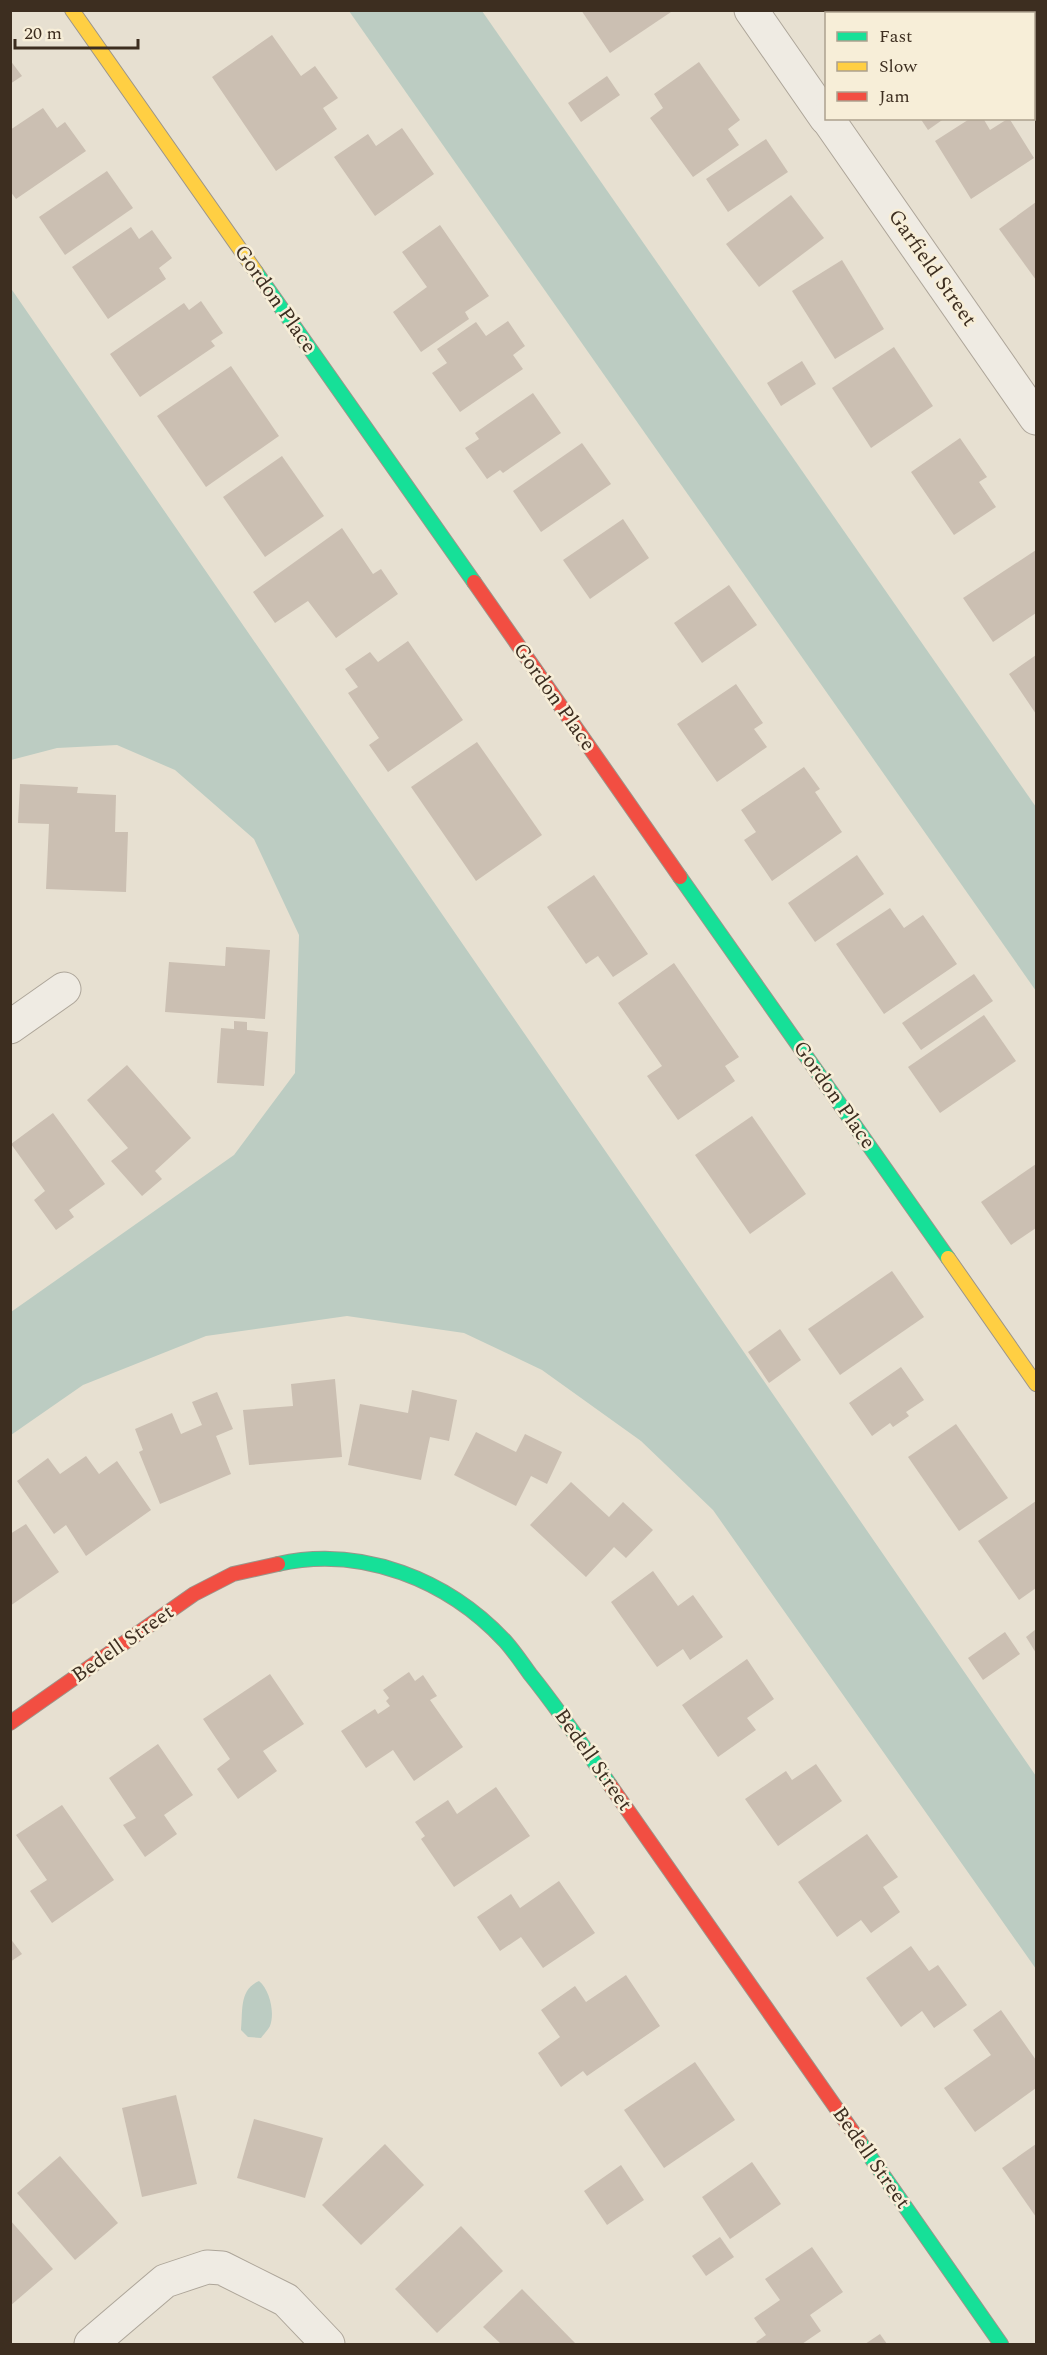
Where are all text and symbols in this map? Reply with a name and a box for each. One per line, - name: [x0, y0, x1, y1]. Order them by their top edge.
- scale bar: [15, 12, 138, 50]
- legend: [825, 12, 1035, 120]
- text: 20 m: [24, 20, 62, 47]
- text: Fast: [879, 23, 912, 50]
- text: Slow: [879, 53, 918, 80]
- text: Jam: [879, 83, 910, 110]
- street label: Garfield Street: [880, 203, 984, 333]
- street label: Gordon Place: [226, 238, 324, 360]
- street label: Gordon Place: [505, 636, 603, 758]
- street label: Gordon Place: [785, 1034, 883, 1156]
- street label: Bedell Street: [65, 1597, 181, 1691]
- street label: Bedell Street: [546, 1702, 640, 1818]
- street label: Bedell Street: [824, 2100, 918, 2216]

